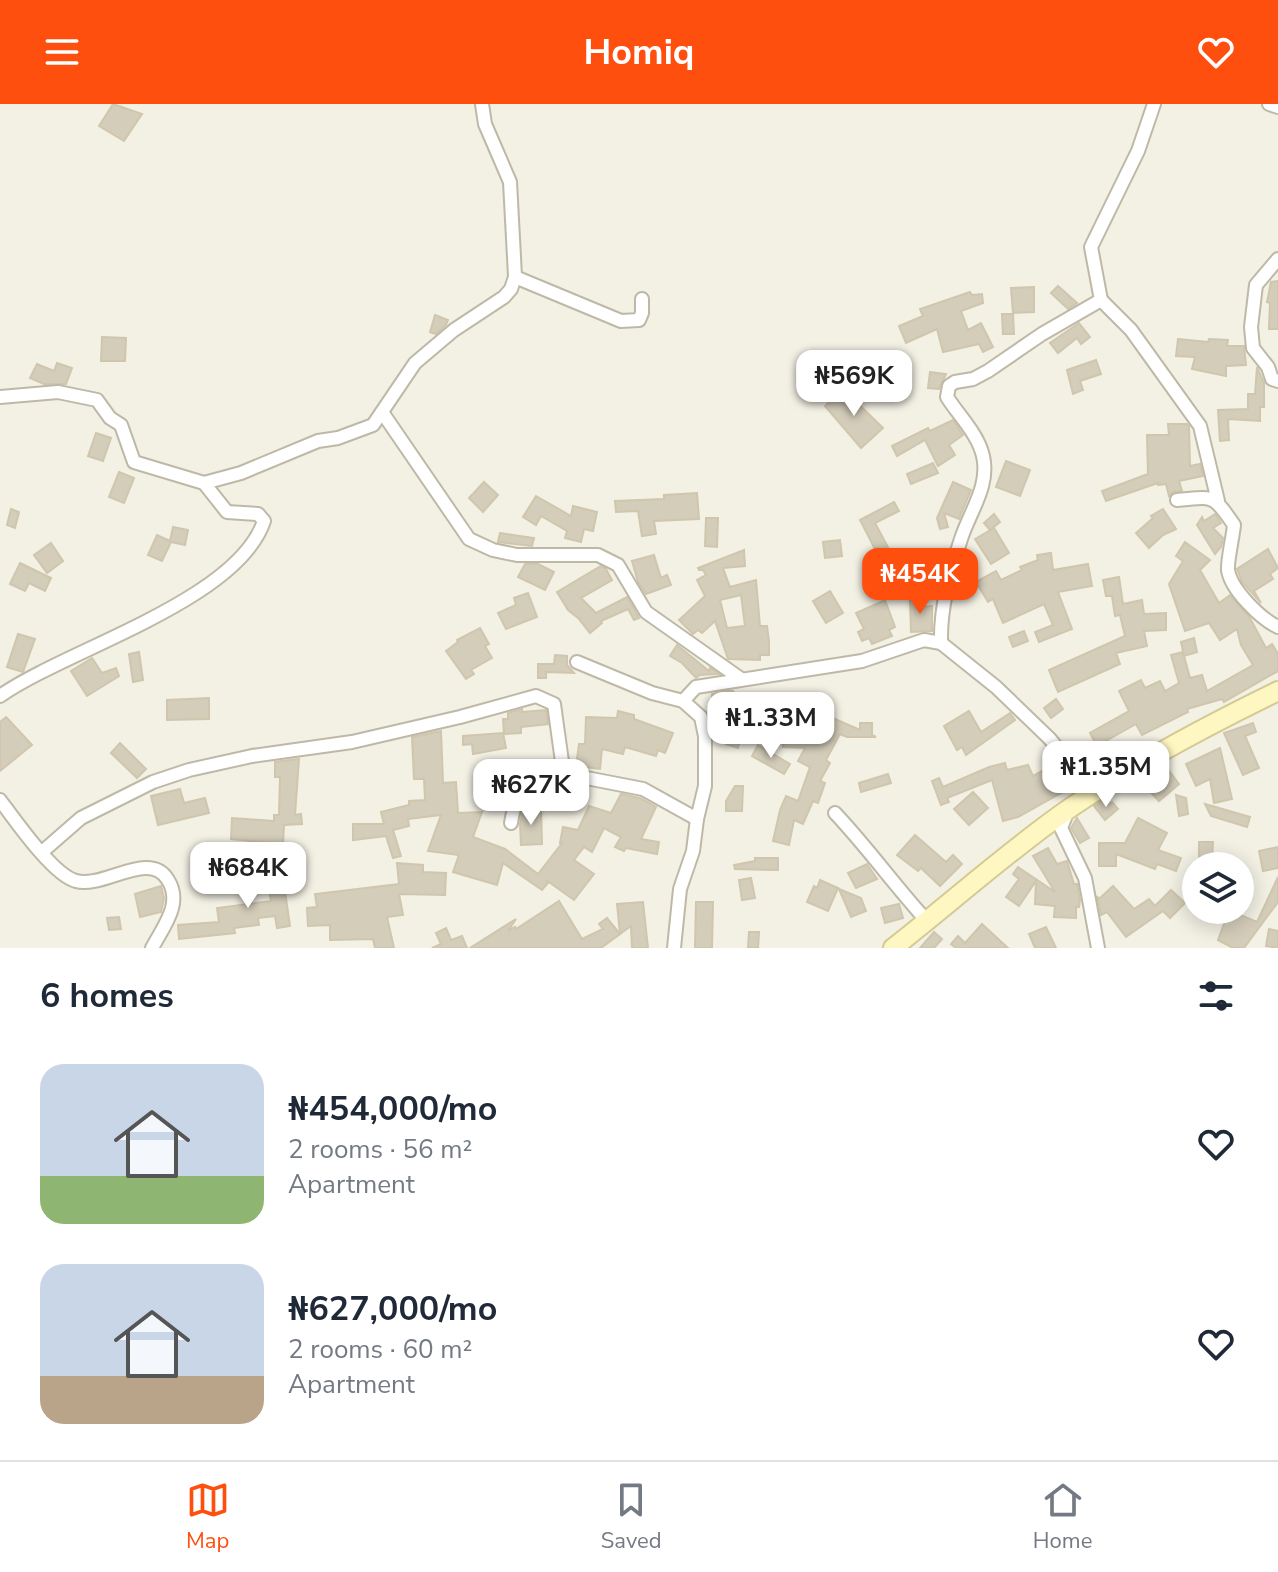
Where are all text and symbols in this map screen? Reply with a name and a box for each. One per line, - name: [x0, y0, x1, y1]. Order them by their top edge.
- text: Homiq: [584, 28, 694, 77]
- icon: menu: [40, 30, 84, 74]
- icon: heart: [1194, 30, 1238, 74]
- pin: ₦569K: [798, 350, 910, 418]
- text: ₦569K: [814, 358, 894, 393]
- pin: ₦454K: [864, 548, 976, 616]
- text: ₦454K: [880, 556, 960, 591]
- pin: ₦1.33M: [706, 692, 836, 760]
- text: ₦1.33M: [725, 700, 817, 735]
- pin: ₦1.35M: [1041, 741, 1171, 809]
- text: ₦1.35M: [1060, 749, 1152, 784]
- pin: ₦627K: [475, 759, 587, 827]
- text: ₦627K: [491, 767, 571, 802]
- pin: ₦684K: [192, 842, 304, 910]
- text: ₦684K: [208, 850, 288, 885]
- map controls: [1182, 852, 1254, 924]
- button: layers: [1182, 852, 1254, 924]
- text: 6 homes: [40, 973, 174, 1019]
- icon: filters: [1194, 974, 1238, 1018]
- text: ₦454,000/mo: [288, 1086, 497, 1132]
- icon: home: [104, 1096, 200, 1192]
- icon: heart: [1194, 1122, 1238, 1166]
- text: 2 rooms · 56 m²: [288, 1132, 472, 1167]
- text: Apartment: [288, 1167, 415, 1202]
- text: ₦627,000/mo: [288, 1286, 497, 1332]
- icon: home: [104, 1296, 200, 1392]
- icon: heart: [1194, 1322, 1238, 1366]
- text: 2 rooms · 60 m²: [288, 1332, 472, 1367]
- text: Apartment: [288, 1367, 415, 1402]
- tab: Map: [186, 1478, 230, 1556]
- tab: Saved: [601, 1478, 662, 1556]
- tab: Home: [1033, 1478, 1092, 1556]

